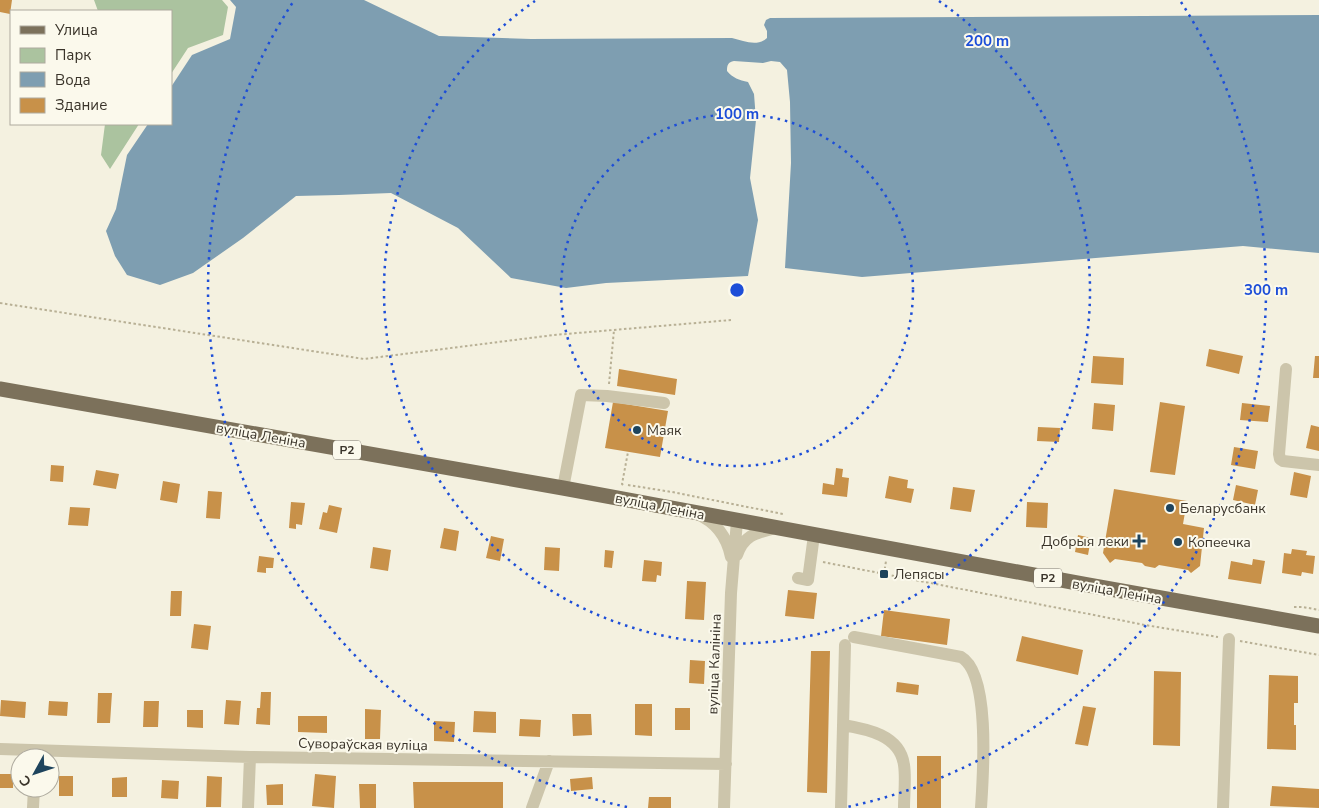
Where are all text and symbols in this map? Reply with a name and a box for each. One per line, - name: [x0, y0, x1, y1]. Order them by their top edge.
- legend: [10, 10, 172, 125]
- text: Улица: [54, 20, 98, 40]
- text: 200 m: [965, 31, 1009, 51]
- text: Парк: [55, 45, 91, 65]
- text: Вода: [55, 70, 91, 90]
- text: Здание: [55, 95, 107, 115]
- text: 100 m: [715, 104, 759, 124]
- text: 300 m: [1244, 280, 1288, 300]
- centre of rings: [728, 281, 746, 299]
- street label: вуліца Леніна: [215, 418, 307, 453]
- place label: Маяк: [647, 421, 682, 440]
- marker: Маяк: [631, 424, 643, 436]
- road number: Р2: [333, 440, 361, 460]
- street label: вуліца Леніна: [613, 488, 706, 524]
- place label: Беларусбанк: [1180, 499, 1266, 518]
- marker: Беларусбанк: [1164, 502, 1176, 514]
- place label: Добрыя леки: [1041, 532, 1129, 551]
- place label: Копеечка: [1188, 533, 1251, 552]
- marker: Добрыя леки: [1133, 535, 1145, 547]
- marker: Копеечка: [1172, 536, 1184, 548]
- place label: Лепясы: [894, 565, 945, 584]
- marker: Лепясы: [878, 568, 890, 580]
- road number: Р2: [1034, 568, 1062, 588]
- street label: вуліца Леніна: [1071, 574, 1163, 609]
- street label: вуліца Калініна: [703, 613, 726, 715]
- street label: Сувораўская вуліца: [298, 734, 428, 755]
- north arrow: [10, 748, 60, 798]
- text: С: [15, 771, 36, 791]

